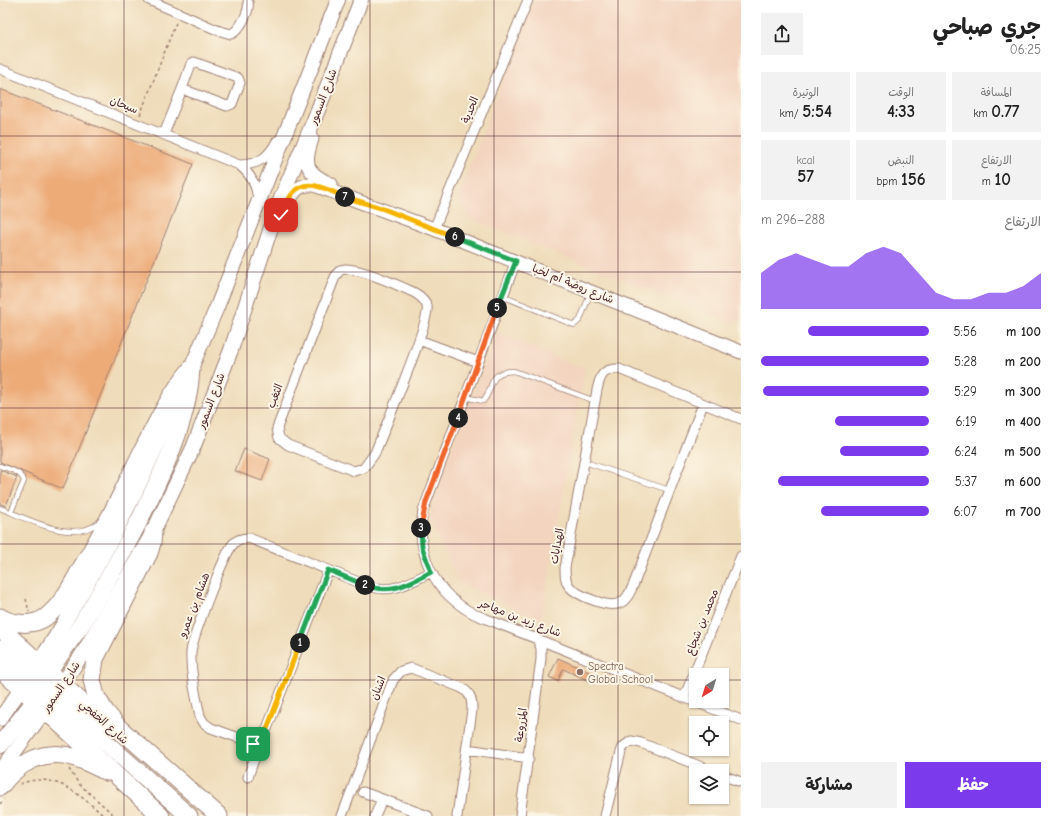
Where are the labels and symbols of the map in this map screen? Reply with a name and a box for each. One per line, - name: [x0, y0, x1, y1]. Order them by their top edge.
- street label: شارع السمور: [306, 67, 341, 128]
- street label: سيحان: [108, 94, 140, 116]
- street label: الحدية: [459, 95, 481, 125]
- pin: 7: [335, 187, 355, 207]
- pin: [264, 198, 298, 232]
- pin: 6: [445, 227, 465, 247]
- street label: شارع روضة أم لخبا: [530, 262, 616, 308]
- pin: 5: [487, 298, 507, 318]
- street label: شارع السمور: [194, 371, 229, 432]
- street label: الثغب: [264, 382, 287, 411]
- pin: 4: [448, 408, 468, 428]
- pin: 3: [411, 518, 431, 538]
- street label: الهدايات: [547, 527, 567, 565]
- street label: هشام بن عمرو: [175, 571, 214, 641]
- pin: 2: [355, 575, 375, 595]
- street label: محمد بن شجاع: [683, 587, 723, 658]
- street label: شارع زيد بن مهاجر: [476, 596, 563, 641]
- pin: 1: [290, 633, 310, 653]
- street label: شارع السمور: [39, 659, 84, 717]
- place label: Spectra Global School: [588, 660, 653, 686]
- marker: Spectra Global School: [575, 667, 585, 677]
- north arrow: [689, 668, 729, 708]
- street label: اشنان: [367, 674, 389, 702]
- street label: شارع الخفجي: [75, 697, 131, 750]
- street label: المزروعة: [512, 707, 530, 743]
- pin: [236, 727, 270, 761]

